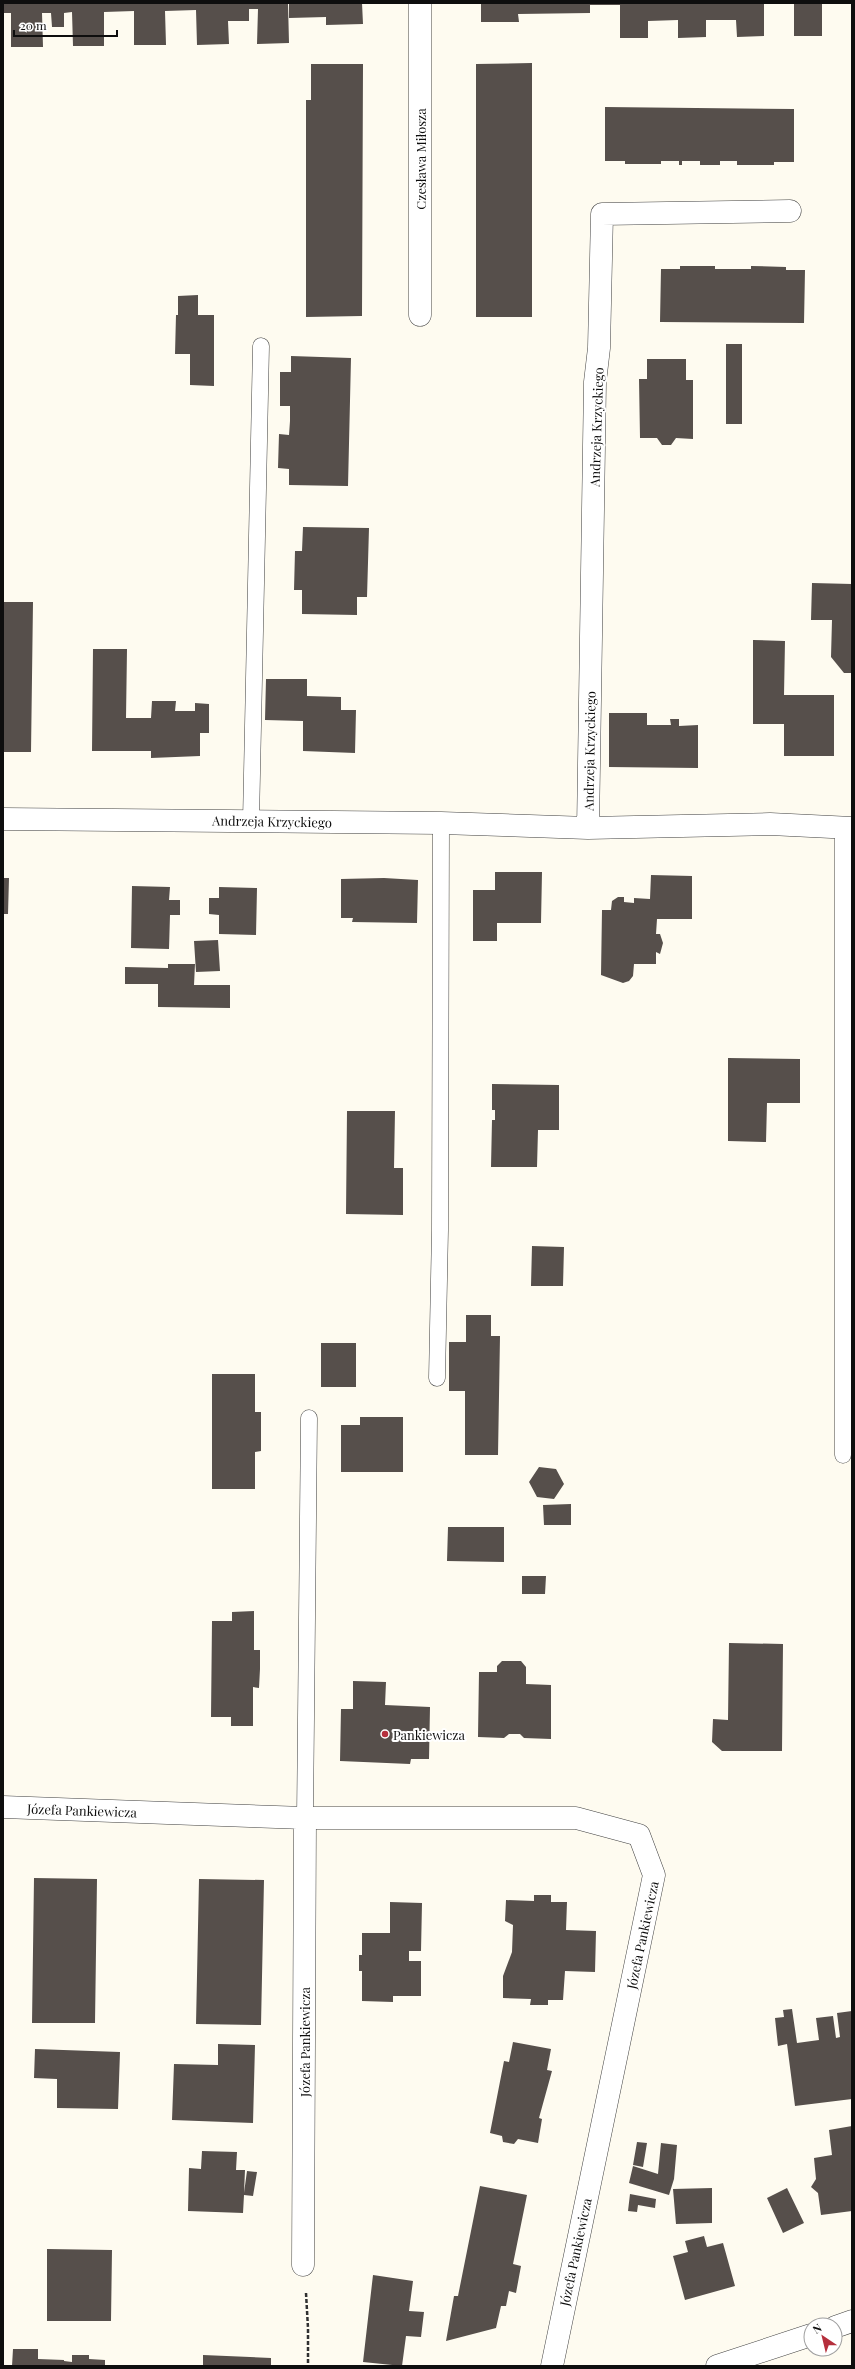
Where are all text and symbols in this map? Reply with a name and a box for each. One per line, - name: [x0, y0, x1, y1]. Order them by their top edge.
- scale bar: [14, 12, 117, 38]
- text: 20 m: [20, 17, 47, 33]
- street label: Czesława Miłosza: [412, 108, 429, 210]
- street label: Andrzeja Krzyckiego: [585, 367, 607, 488]
- street label: Andrzeja Krzyckiego: [579, 691, 599, 812]
- street label: Andrzeja Krzyckiego: [211, 811, 332, 831]
- place label: Pankiewicza: [393, 1726, 466, 1743]
- marker: Pankiewicza: [380, 1729, 390, 1739]
- street label: Józefa Pankiewicza: [26, 1800, 138, 1820]
- street label: Józefa Pankiewicza: [622, 1879, 662, 1991]
- street label: Józefa Pankiewicza: [296, 1987, 313, 2098]
- street label: Józefa Pankiewicza: [555, 2196, 595, 2308]
- north arrow: [803, 2317, 843, 2357]
- text: N: [809, 2320, 825, 2337]

